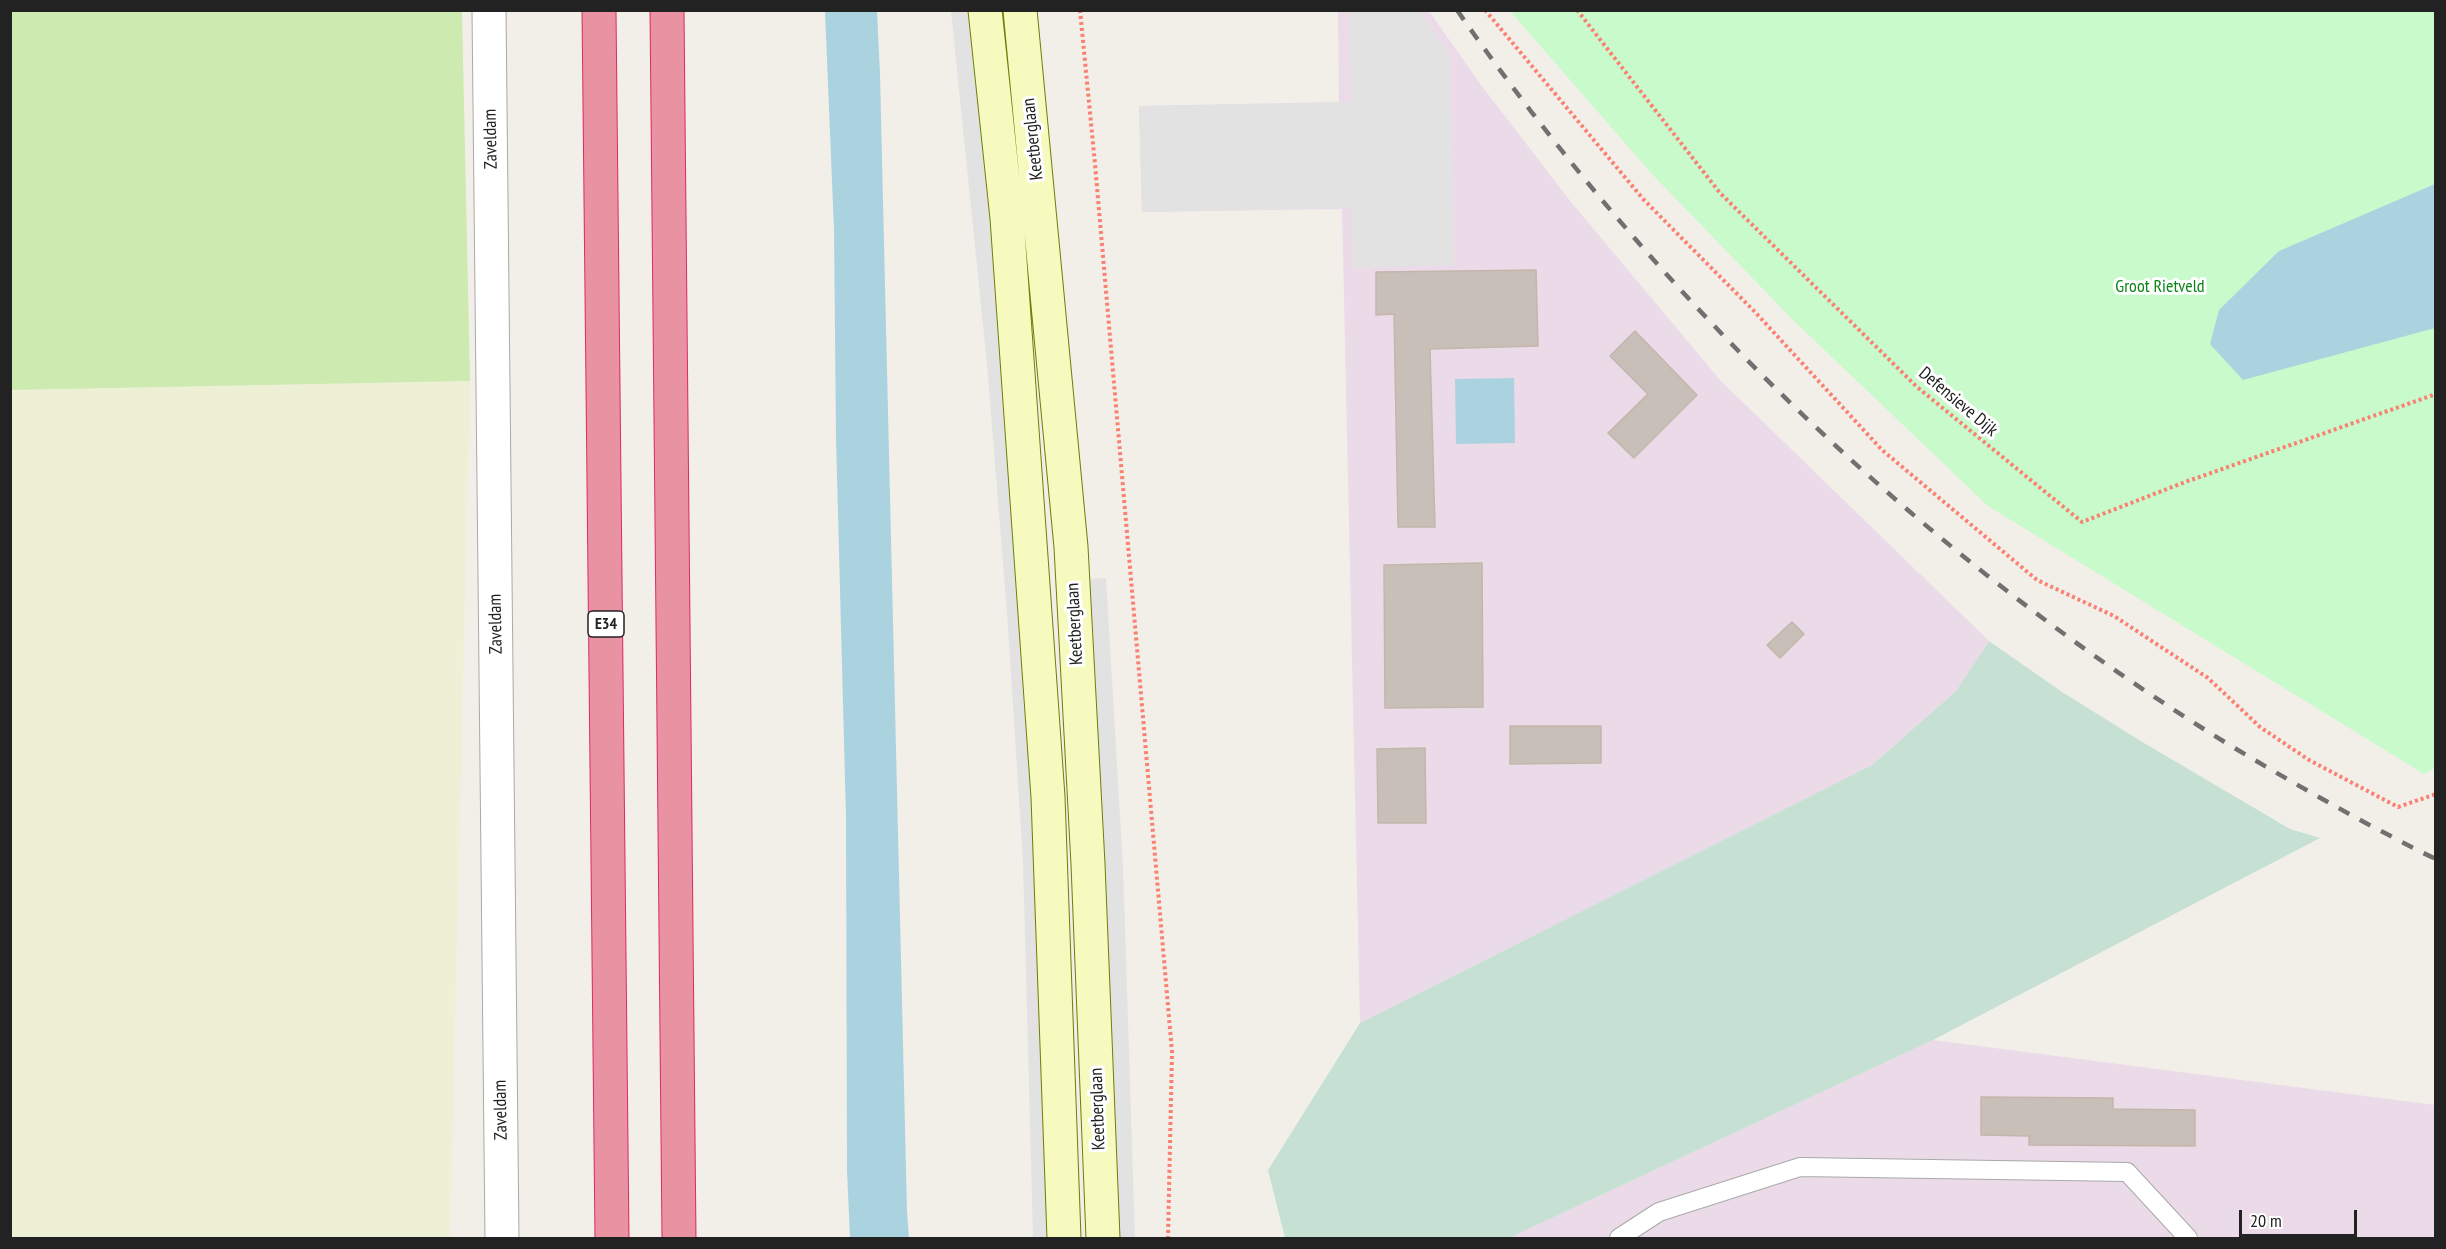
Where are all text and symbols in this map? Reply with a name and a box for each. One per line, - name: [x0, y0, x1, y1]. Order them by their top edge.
- street label: Keetberglaan: [1018, 97, 1048, 181]
- street label: Zaveldam: [480, 109, 502, 169]
- park label: Groot Rietveld: [2115, 276, 2205, 298]
- street label: Defensieve Dijk: [1914, 363, 2002, 441]
- street label: Keetberglaan: [1062, 582, 1088, 666]
- street label: Zaveldam: [485, 594, 507, 654]
- road number: E34: [588, 611, 624, 637]
- street label: Keetberglaan: [1086, 1068, 1110, 1150]
- street label: Zaveldam: [490, 1080, 512, 1140]
- scale bar: [2242, 1198, 2360, 1236]
- text: 20 m: [2250, 1209, 2282, 1232]

